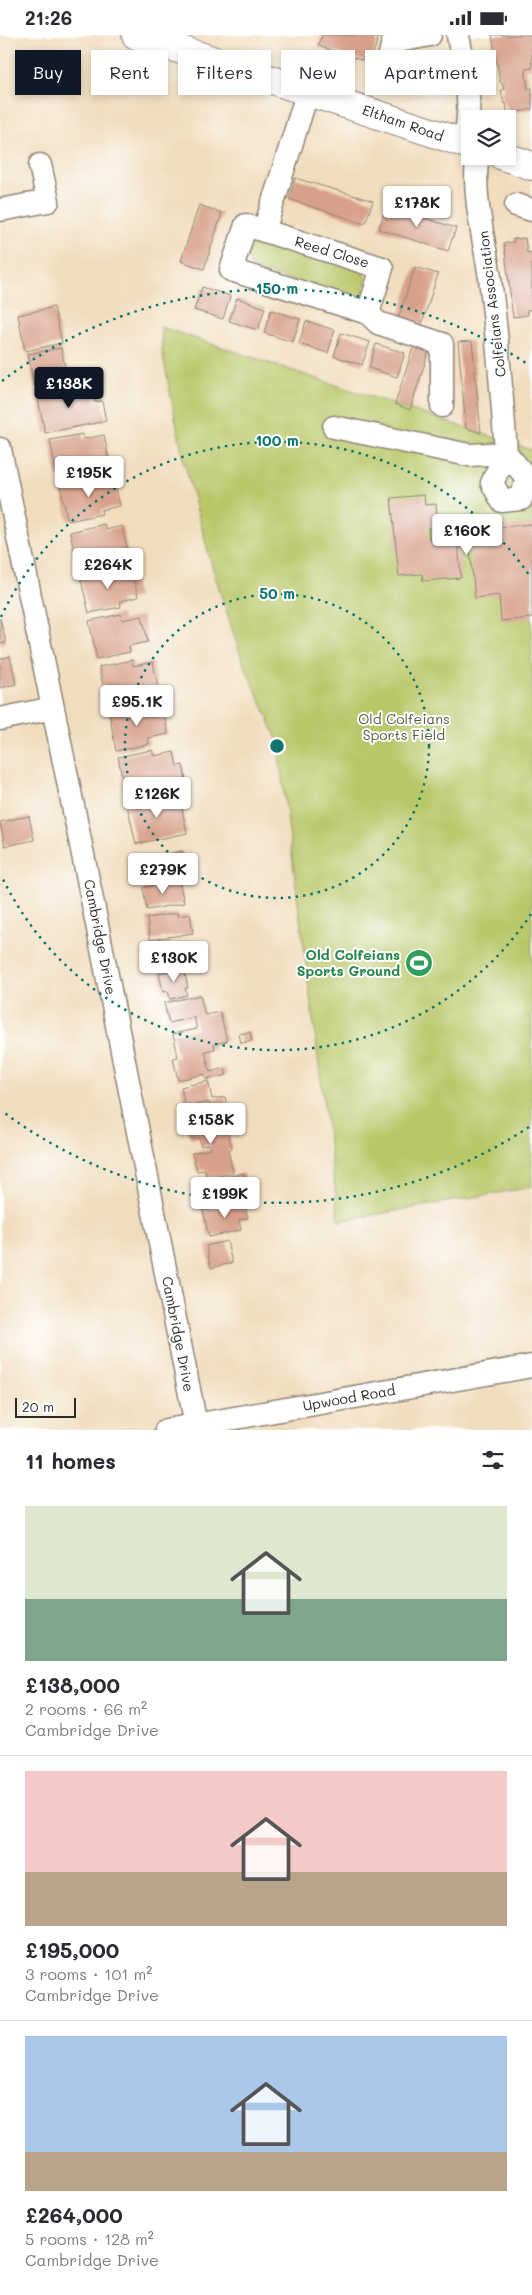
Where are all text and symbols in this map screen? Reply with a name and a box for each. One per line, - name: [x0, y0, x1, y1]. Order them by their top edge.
- text: 21:26: [25, 5, 72, 30]
- chip: Buy: [15, 50, 81, 95]
- chip: Rent: [91, 50, 168, 95]
- chip: Filters: [178, 50, 271, 95]
- chip: New: [281, 50, 355, 95]
- chip: Apartment: [365, 50, 496, 95]
- street label: Eltham Road: [360, 100, 446, 145]
- map controls: [461, 110, 516, 165]
- button: layers: [461, 110, 516, 165]
- pin: £178K: [382, 185, 452, 228]
- text: £178K: [394, 191, 440, 212]
- street label: Colfeians Association: [473, 230, 510, 378]
- street label: Reed Close: [293, 231, 372, 272]
- text: 150 m: [256, 278, 298, 298]
- pin: £138K: [34, 367, 104, 409]
- text: £138K: [45, 372, 93, 393]
- text: 100 m: [255, 430, 299, 450]
- pin: £195K: [54, 455, 124, 498]
- text: £195K: [66, 461, 112, 482]
- pin: £160K: [432, 513, 502, 556]
- text: £160K: [443, 519, 491, 540]
- pin: £264K: [73, 547, 143, 590]
- text: £264K: [83, 553, 133, 574]
- text: 50 m: [259, 583, 295, 603]
- pin: £95.1K: [96, 685, 178, 727]
- text: £95.1K: [111, 690, 163, 711]
- park label: Old Colfeians Sports Field: [358, 709, 450, 744]
- centre of rings: [268, 737, 286, 755]
- pin: £126K: [122, 777, 192, 819]
- text: £126K: [134, 782, 180, 803]
- pin: £279K: [128, 853, 198, 895]
- text: £279K: [139, 858, 187, 879]
- street label: Cambridge Drive: [80, 878, 121, 996]
- pin: £130K: [139, 941, 209, 983]
- place label: Old Colfeians Sports Ground: [297, 945, 400, 980]
- text: £130K: [150, 946, 198, 967]
- sports icon: Old Colfeians Sports Ground: [404, 948, 434, 978]
- pin: £158K: [176, 1103, 246, 1145]
- text: £158K: [188, 1108, 234, 1129]
- pin: £199K: [190, 1177, 260, 1219]
- text: £199K: [202, 1182, 248, 1203]
- street label: Cambridge Drive: [158, 1275, 199, 1393]
- street label: Upwood Road: [301, 1380, 397, 1415]
- scale bar: [15, 1395, 76, 1418]
- text: 20 m: [22, 1397, 54, 1416]
- icon: filters: [479, 1446, 507, 1474]
- text: 11 homes: [25, 1447, 116, 1474]
- icon: home: [221, 1538, 311, 1628]
- text: £138,000: [25, 1671, 120, 1698]
- text: 2 rooms · 66 m²: [25, 1698, 147, 1719]
- text: Cambridge Drive: [25, 1719, 159, 1740]
- icon: home: [221, 1804, 311, 1894]
- text: £195,000: [25, 1936, 119, 1963]
- text: 3 rooms · 101 m²: [25, 1963, 152, 1984]
- text: Cambridge Drive: [25, 1984, 159, 2005]
- icon: home: [221, 2069, 311, 2159]
- text: £264,000: [25, 2201, 123, 2228]
- text: 5 rooms · 128 m²: [25, 2228, 154, 2249]
- text: Cambridge Drive: [25, 2249, 159, 2270]

